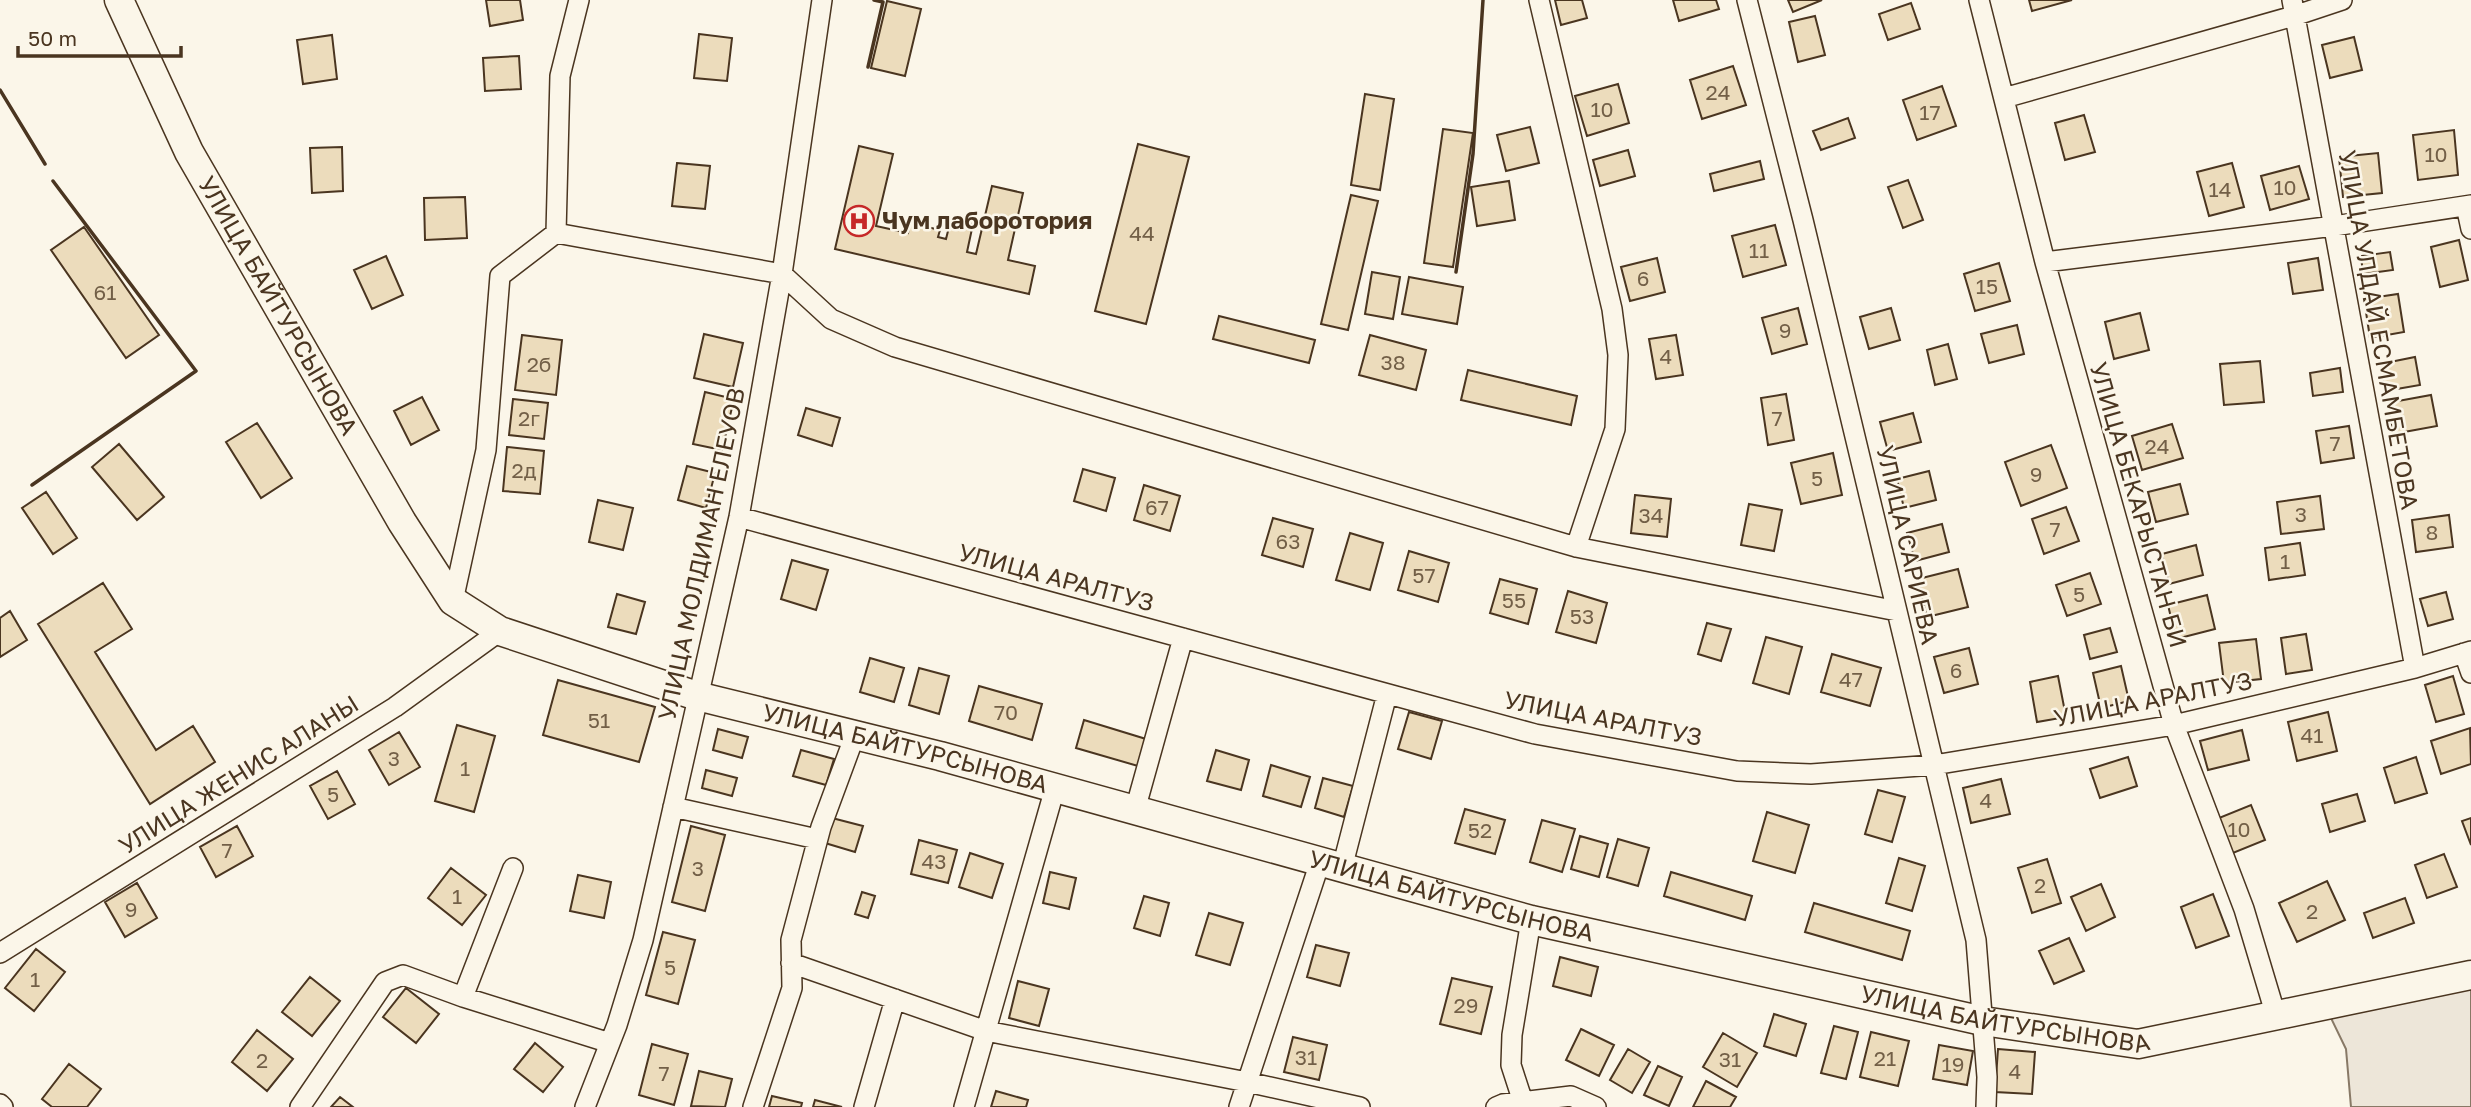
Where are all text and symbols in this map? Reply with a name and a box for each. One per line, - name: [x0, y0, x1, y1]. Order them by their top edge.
- scale bar: [18, 14, 180, 58]
- text: 50 m: [28, 25, 77, 51]
- house number: 24: [1706, 79, 1731, 105]
- house number: 10: [1590, 96, 1614, 122]
- house number: 17: [1919, 99, 1941, 125]
- house number: 10: [2424, 141, 2448, 167]
- street label: УЛИЦА УЛДАЙ ЕСМАМБЕТОВА: [2334, 148, 2425, 512]
- street label: УЛИЦА БАЙТУРСЫНОВА: [193, 171, 365, 440]
- house number: 10: [2273, 174, 2297, 200]
- house number: 14: [2209, 176, 2232, 202]
- hospital icon: Чум лаборотория: [842, 204, 876, 238]
- place label: Чум лаборотория: [882, 205, 1092, 234]
- house number: 44: [1129, 220, 1155, 246]
- house number: 11: [1749, 237, 1769, 263]
- house number: 6: [1637, 265, 1649, 291]
- house number: 15: [1976, 273, 1998, 299]
- house number: 61: [94, 279, 116, 305]
- house number: 9: [1779, 317, 1791, 343]
- house number: 4: [1660, 343, 1672, 369]
- house number: 38: [1380, 349, 1406, 375]
- house number: 2б: [527, 351, 551, 377]
- street label: УЛИЦА БЕКАРЫСТАН БИ: [2085, 359, 2194, 651]
- street label: УЛИЦА МОЛДИМАН ЕЛЕУОВ: [651, 385, 750, 723]
- house number: 2г: [518, 405, 540, 431]
- house number: 7: [1771, 405, 1783, 431]
- house number: 7: [2329, 430, 2341, 456]
- house number: 24: [2145, 433, 2170, 459]
- street label: УЛИЦА САРИЕВА: [1871, 442, 1945, 647]
- house number: 2д: [512, 457, 537, 483]
- house number: 9: [2030, 461, 2042, 487]
- house number: 5: [1811, 465, 1823, 491]
- house number: 67: [1145, 494, 1169, 520]
- house number: 3: [2295, 501, 2307, 527]
- house number: 34: [1638, 502, 1664, 528]
- house number: 7: [2049, 516, 2061, 542]
- house number: 8: [2426, 519, 2438, 545]
- house number: 63: [1276, 528, 1301, 554]
- street label: УЛИЦА АРАЛТУЗ: [955, 537, 1157, 617]
- house number: 1: [2280, 548, 2290, 574]
- house number: 57: [1412, 562, 1436, 588]
- house number: 5: [2073, 581, 2085, 607]
- house number: 55: [1502, 587, 1526, 613]
- house number: 53: [1570, 603, 1594, 629]
- house number: 6: [1950, 657, 1962, 683]
- street label: УЛИЦА АРАЛТУЗ: [2051, 665, 2254, 732]
- house number: 47: [1839, 666, 1863, 692]
- street label: УЛИЦА АРАЛТУЗ: [1502, 684, 1705, 751]
- street label: УЛИЦА ЖЕНИС АЛАНЫ: [113, 688, 363, 859]
- street label: УЛИЦА БАЙТУРСЫНОВА: [759, 697, 1051, 798]
- house number: 70: [994, 699, 1018, 725]
- house number: 51: [588, 707, 610, 733]
- house number: 41: [2301, 722, 2324, 748]
- house number: 3: [388, 745, 400, 771]
- house number: 1: [460, 755, 470, 781]
- house number: 5: [327, 781, 339, 807]
- house number: 4: [1980, 787, 1992, 813]
- house number: 10: [2227, 816, 2251, 842]
- house number: 52: [1468, 817, 1492, 843]
- house number: 7: [221, 837, 233, 863]
- street label: УЛИЦА БАЙТУРСЫНОВА: [1306, 843, 1597, 947]
- house number: 43: [921, 848, 947, 874]
- house number: 3: [692, 855, 704, 881]
- house number: 2: [2034, 872, 2046, 898]
- house number: 1: [452, 883, 462, 909]
- house number: 9: [125, 896, 137, 922]
- house number: 2: [2306, 898, 2318, 924]
- house number: 5: [664, 954, 676, 980]
- house number: 1: [30, 966, 40, 992]
- street label: УЛИЦА БАЙТУРСЫНОВА: [1858, 978, 2152, 1058]
- house number: 29: [1454, 992, 1478, 1018]
- house number: 31: [1295, 1044, 1317, 1070]
- house number: 21: [1874, 1045, 1896, 1071]
- house number: 31: [1719, 1046, 1741, 1072]
- house number: 2: [256, 1047, 268, 1073]
- house number: 19: [1942, 1051, 1964, 1077]
- house number: 4: [2009, 1058, 2021, 1084]
- house number: 7: [658, 1060, 670, 1086]

